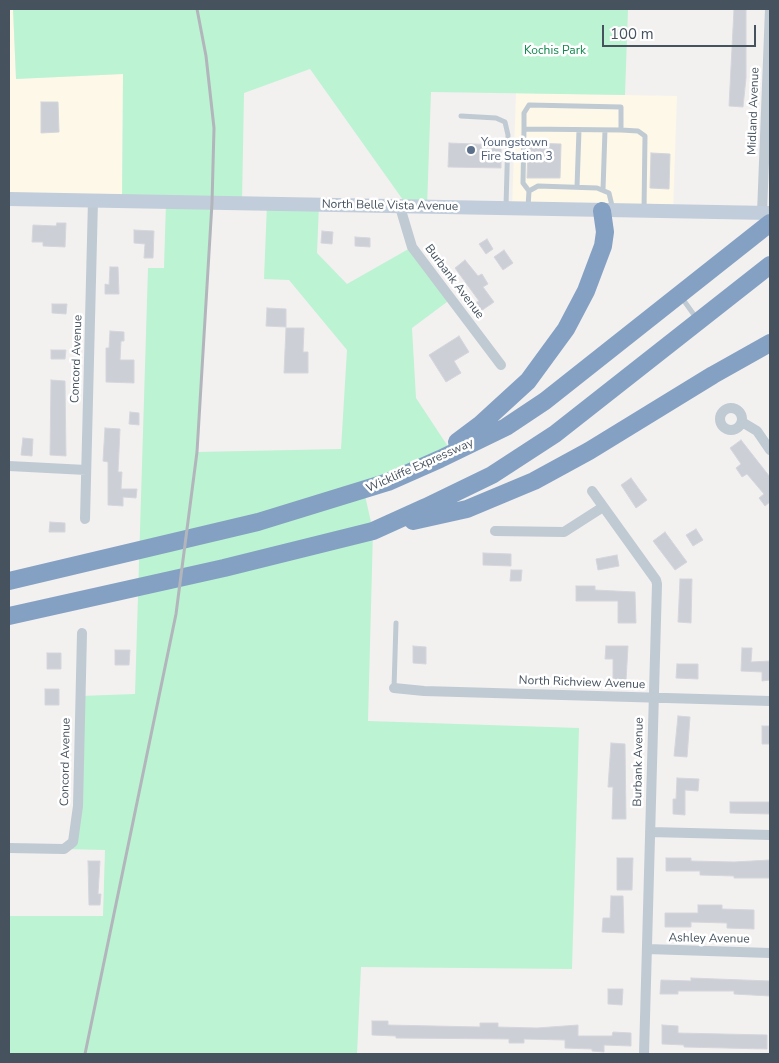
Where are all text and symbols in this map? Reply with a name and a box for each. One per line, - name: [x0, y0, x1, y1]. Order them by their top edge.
- scale bar: [604, 15, 758, 47]
- text: 100 m: [610, 24, 654, 44]
- park label: Kochis Park: [524, 44, 586, 58]
- street label: Midland Avenue: [745, 67, 763, 155]
- place label: Youngstown Fire Station 3: [481, 136, 553, 164]
- marker: Youngstown Fire Station 3: [465, 144, 477, 156]
- street label: North Belle Vista Avenue: [322, 198, 458, 214]
- street label: Burbank Avenue: [421, 242, 487, 322]
- street label: Concord Avenue: [68, 315, 86, 403]
- street label: Wickliffe Expressway: [364, 436, 476, 496]
- street label: North Richview Avenue: [518, 674, 646, 692]
- street label: Burbank Avenue: [631, 717, 647, 807]
- street label: Concord Avenue: [58, 718, 74, 806]
- street label: Ashley Avenue: [668, 931, 750, 947]

